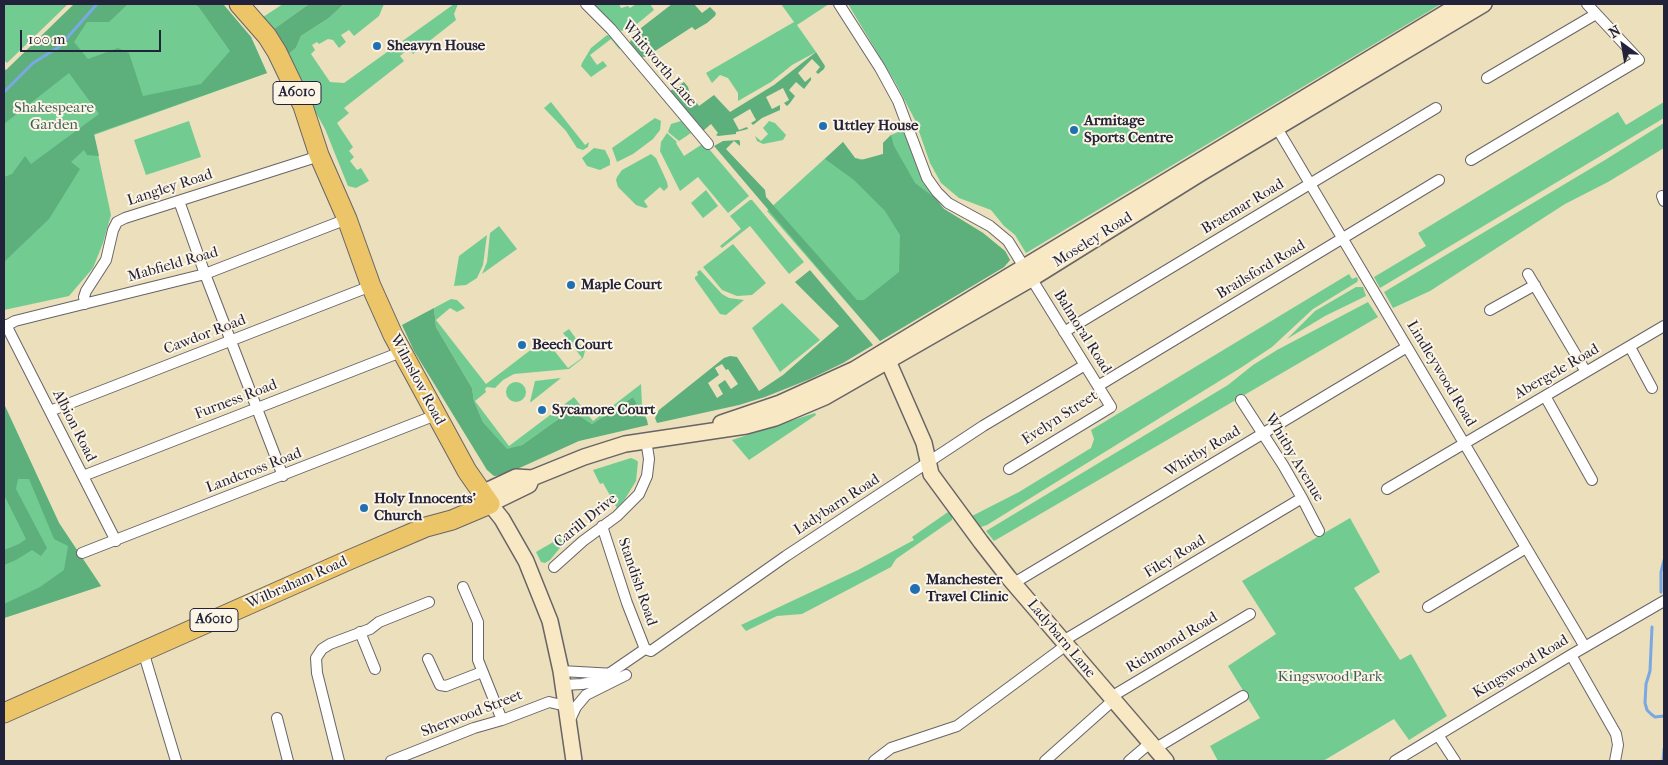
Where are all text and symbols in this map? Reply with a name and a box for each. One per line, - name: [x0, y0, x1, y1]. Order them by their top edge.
- street label: Whitworth Lane: [618, 17, 700, 111]
- scale bar: [22, 20, 164, 52]
- north arrow: [1598, 20, 1648, 70]
- text: N: [1606, 22, 1624, 42]
- text: 100 m: [28, 30, 66, 48]
- place label: Sheavyn House: [387, 37, 485, 55]
- marker: Sheavyn House: [371, 40, 383, 52]
- road number: A6010: [273, 82, 321, 105]
- park label: Shakespeare Garden: [14, 99, 94, 134]
- place label: Armitage Sports Centre: [1084, 112, 1173, 147]
- place label: Uttley House: [833, 117, 918, 135]
- marker: Uttley House: [817, 120, 829, 132]
- marker: Armitage Sports Centre: [1068, 124, 1080, 136]
- street label: Langley Road: [125, 166, 215, 210]
- street label: Braemar Road: [1199, 175, 1287, 239]
- street label: Moseley Road: [1050, 209, 1136, 271]
- street label: Brailsford Road: [1213, 236, 1309, 304]
- street label: Mabfield Road: [126, 244, 220, 286]
- place label: Maple Court: [581, 276, 662, 294]
- marker: Maple Court: [565, 279, 577, 291]
- street label: Balmoral Road: [1049, 287, 1115, 377]
- street label: Cawdor Road: [162, 311, 248, 359]
- street label: Lindleywood Road: [1402, 318, 1480, 430]
- street label: Wilmslow Road: [386, 331, 448, 429]
- place label: Beech Court: [532, 336, 613, 354]
- marker: Beech Court: [516, 339, 528, 351]
- street label: Abergele Road: [1511, 341, 1603, 403]
- street label: Furness Road: [192, 376, 280, 424]
- street label: Albion Road: [48, 387, 100, 465]
- street label: Evelyn Street: [1019, 387, 1101, 449]
- place label: Sycamore Court: [552, 401, 655, 419]
- marker: Sycamore Court: [536, 404, 548, 416]
- street label: Whitby Avenue: [1261, 411, 1327, 505]
- street label: Whitby Road: [1162, 422, 1244, 482]
- street label: Landcross Road: [204, 444, 304, 498]
- street label: Ladybarn Road: [791, 471, 883, 539]
- place label: Holy Innocents' Church: [374, 490, 476, 525]
- street label: Carill Drive: [551, 490, 621, 552]
- marker: Holy Innocents' Church: [358, 502, 370, 514]
- street label: Filey Road: [1141, 532, 1209, 582]
- street label: Standish Road: [614, 536, 660, 628]
- street label: Wilbraham Road: [244, 553, 350, 613]
- place label: Manchester Travel Clinic: [926, 571, 1008, 606]
- marker: Manchester Travel Clinic: [908, 582, 922, 596]
- street label: Ladybarn Lane: [1023, 596, 1099, 682]
- road number: A6010: [190, 608, 238, 632]
- street label: Richmond Road: [1123, 609, 1221, 677]
- street label: Kingswood Road: [1470, 631, 1572, 703]
- park label: Kingswood Park: [1278, 668, 1382, 686]
- street label: Sherwood Street: [419, 686, 525, 742]

